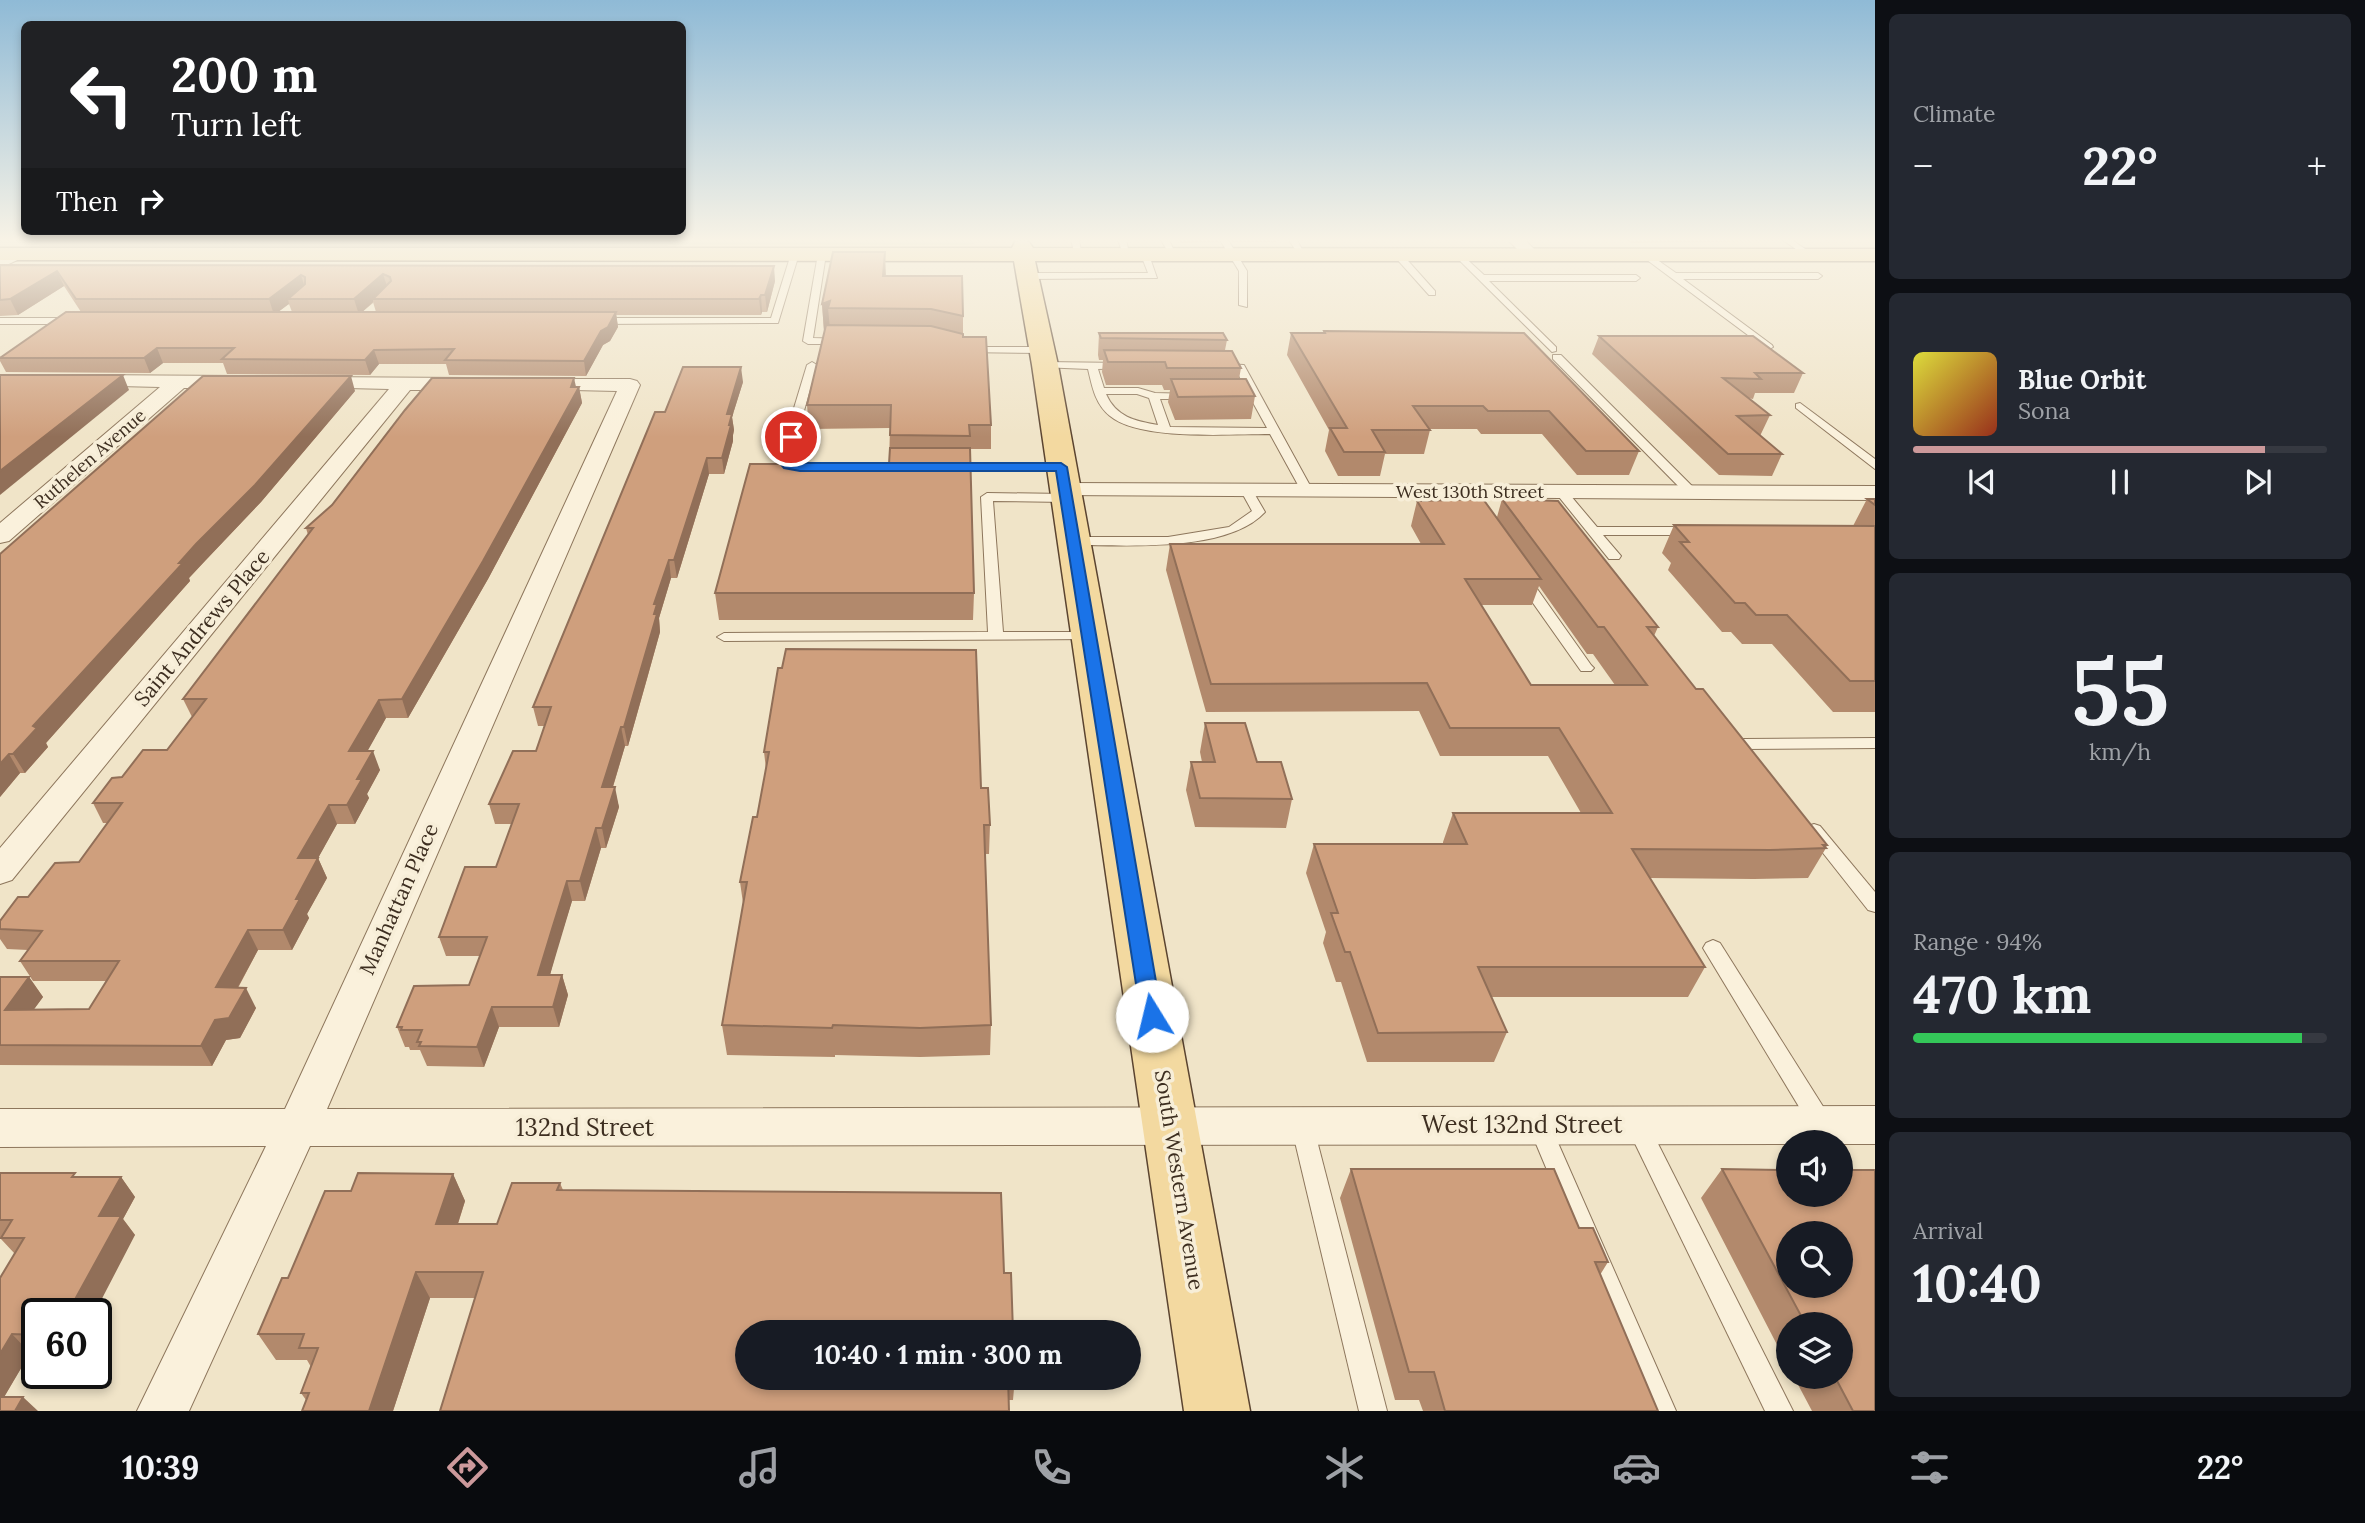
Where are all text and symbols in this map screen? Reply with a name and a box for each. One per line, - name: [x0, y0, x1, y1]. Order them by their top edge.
- text: 200 m: [171, 43, 317, 105]
- icon: left: [56, 49, 147, 140]
- text: Climate: [1913, 99, 1995, 128]
- text: Turn left: [171, 104, 301, 145]
- text: 22°: [2082, 133, 2158, 199]
- text: −: [1913, 142, 1933, 190]
- text: +: [2307, 142, 2327, 190]
- icon: right: [132, 182, 170, 220]
- text: Then: [56, 185, 118, 218]
- text: Blue Orbit: [2018, 363, 2146, 396]
- text: Sona: [2018, 396, 2070, 425]
- street label: Ruthelen Avenue: [29, 404, 151, 514]
- pin: [761, 407, 821, 467]
- icon: arrive: [772, 418, 810, 456]
- icon: previous: [1963, 463, 2001, 501]
- icon: pause: [2101, 463, 2139, 501]
- icon: next: [2239, 463, 2277, 501]
- street label: West 130th Street: [1396, 480, 1544, 503]
- street label: Saint Andrews Place: [128, 543, 275, 712]
- text: 55: [2071, 633, 2169, 750]
- text: km/h: [2089, 737, 2151, 766]
- street label: Manhattan Place: [353, 819, 444, 979]
- text: Range · 94%: [1913, 927, 2042, 956]
- text: 470 km: [1913, 961, 2091, 1027]
- position arrow: [1115, 979, 1189, 1053]
- street label: South Western Avenue: [1149, 1068, 1210, 1292]
- street label: West 132nd Street: [1422, 1109, 1623, 1140]
- street label: 132nd Street: [516, 1112, 655, 1143]
- map controls: [1776, 1130, 1853, 1389]
- button: sound: [1776, 1130, 1853, 1207]
- text: Arrival: [1913, 1216, 1983, 1245]
- button: search: [1776, 1221, 1853, 1298]
- text: 10:40: [1913, 1250, 2042, 1316]
- speed limit sign: 60: [21, 1298, 112, 1389]
- button: layers: [1776, 1312, 1853, 1389]
- text: 10:40 · 1 min · 300 m: [814, 1338, 1062, 1371]
- icon: directions: [443, 1443, 492, 1492]
- icon: music: [735, 1443, 784, 1492]
- icon: phone: [1027, 1443, 1076, 1492]
- icon: climate: [1320, 1443, 1369, 1492]
- icon: car: [1612, 1443, 1661, 1492]
- icon: filters: [1905, 1443, 1954, 1492]
- text: 10:39: [122, 1447, 199, 1488]
- text: 22°: [2197, 1447, 2243, 1488]

